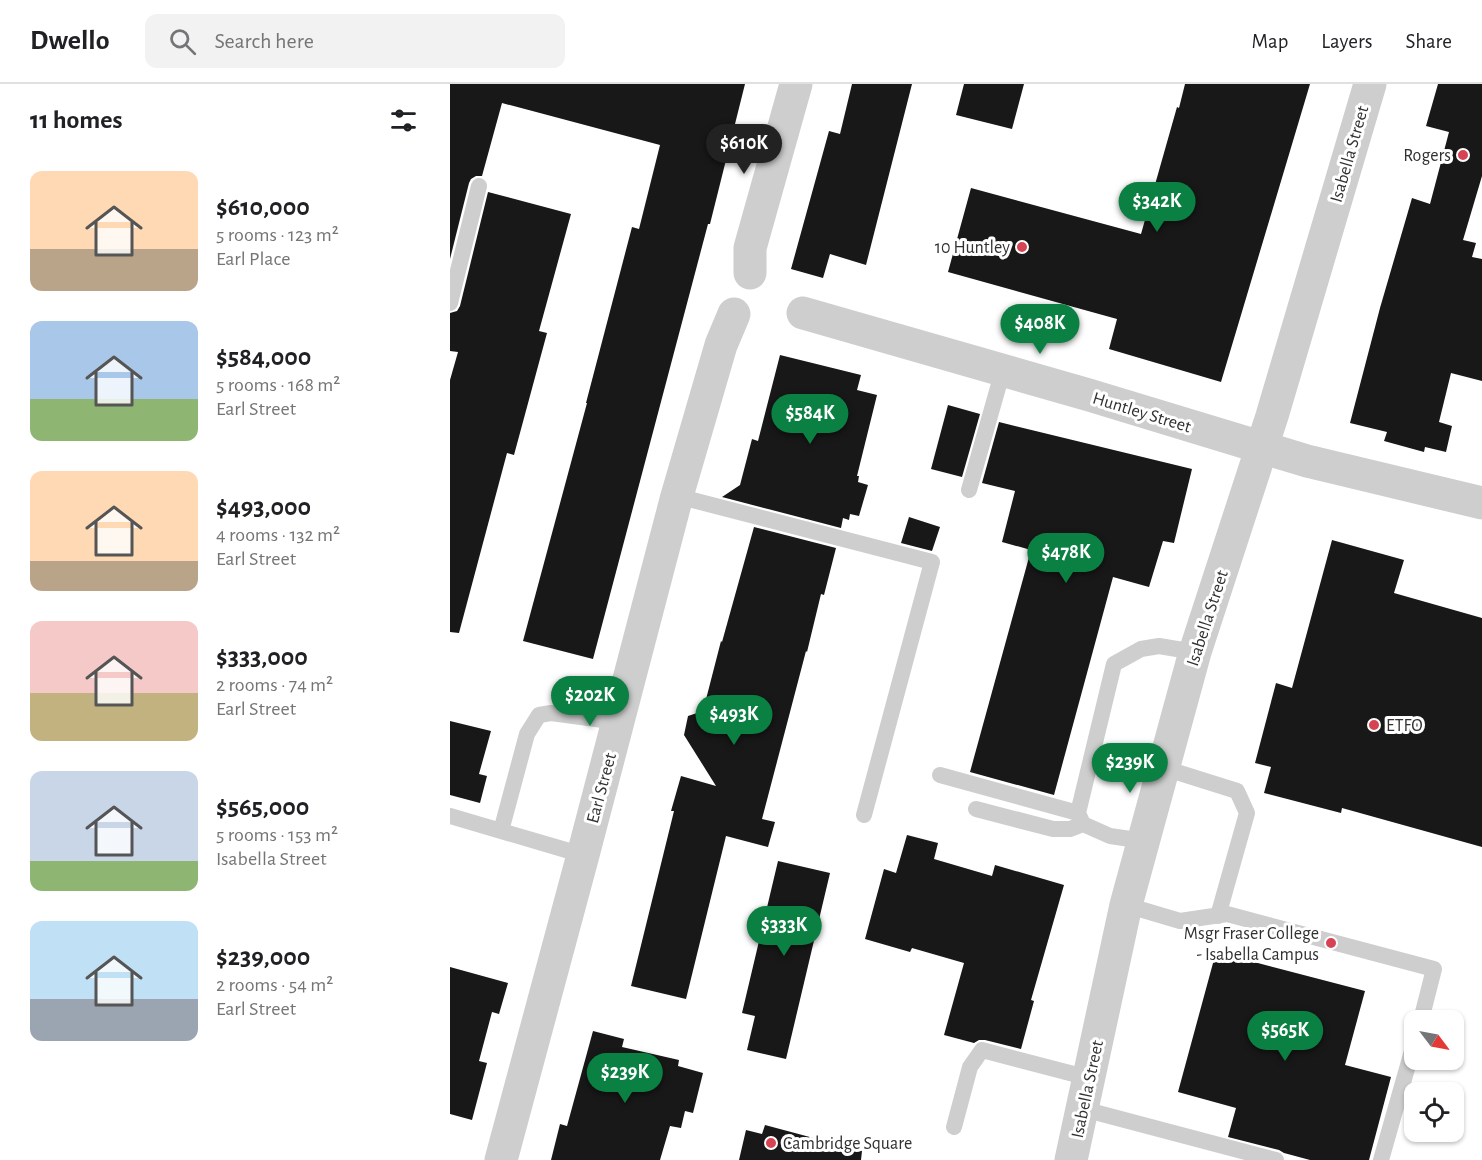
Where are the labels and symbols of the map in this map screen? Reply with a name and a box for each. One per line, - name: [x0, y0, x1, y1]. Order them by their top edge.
- street label: Isabella Street: [1328, 104, 1372, 205]
- pin: $610K: [702, 124, 786, 175]
- place label: Rogers: [1403, 147, 1451, 165]
- marker: Rogers: [1456, 148, 1470, 162]
- pin: $342K: [1115, 182, 1199, 233]
- place label: 10 Huntley: [935, 239, 1010, 257]
- marker: 10 Huntley: [1015, 240, 1029, 254]
- pin: $408K: [998, 304, 1082, 355]
- street label: Huntley Street: [1090, 389, 1193, 437]
- pin: $584K: [768, 394, 852, 445]
- pin: $478K: [1024, 533, 1108, 584]
- street label: Isabella Street: [1184, 568, 1232, 668]
- pin: $202K: [548, 676, 632, 727]
- pin: $493K: [692, 695, 776, 746]
- place label: ETFO: [1386, 717, 1423, 735]
- marker: ETFO: [1367, 718, 1381, 732]
- pin: $239K: [1088, 743, 1172, 794]
- street label: Earl Street: [584, 751, 620, 825]
- pin: $333K: [742, 906, 826, 957]
- place label: Msgr Fraser College - Isabella Campus: [1184, 925, 1319, 964]
- marker: Msgr Fraser College - Isabella Campus: [1324, 936, 1338, 950]
- north arrow: [1404, 1010, 1464, 1070]
- pin: $565K: [1243, 1011, 1327, 1062]
- street label: Isabella Street: [1069, 1038, 1107, 1140]
- pin: $239K: [583, 1053, 667, 1104]
- place label: Cambridge Square: [783, 1135, 912, 1153]
- marker: Cambridge Square: [764, 1136, 778, 1150]

